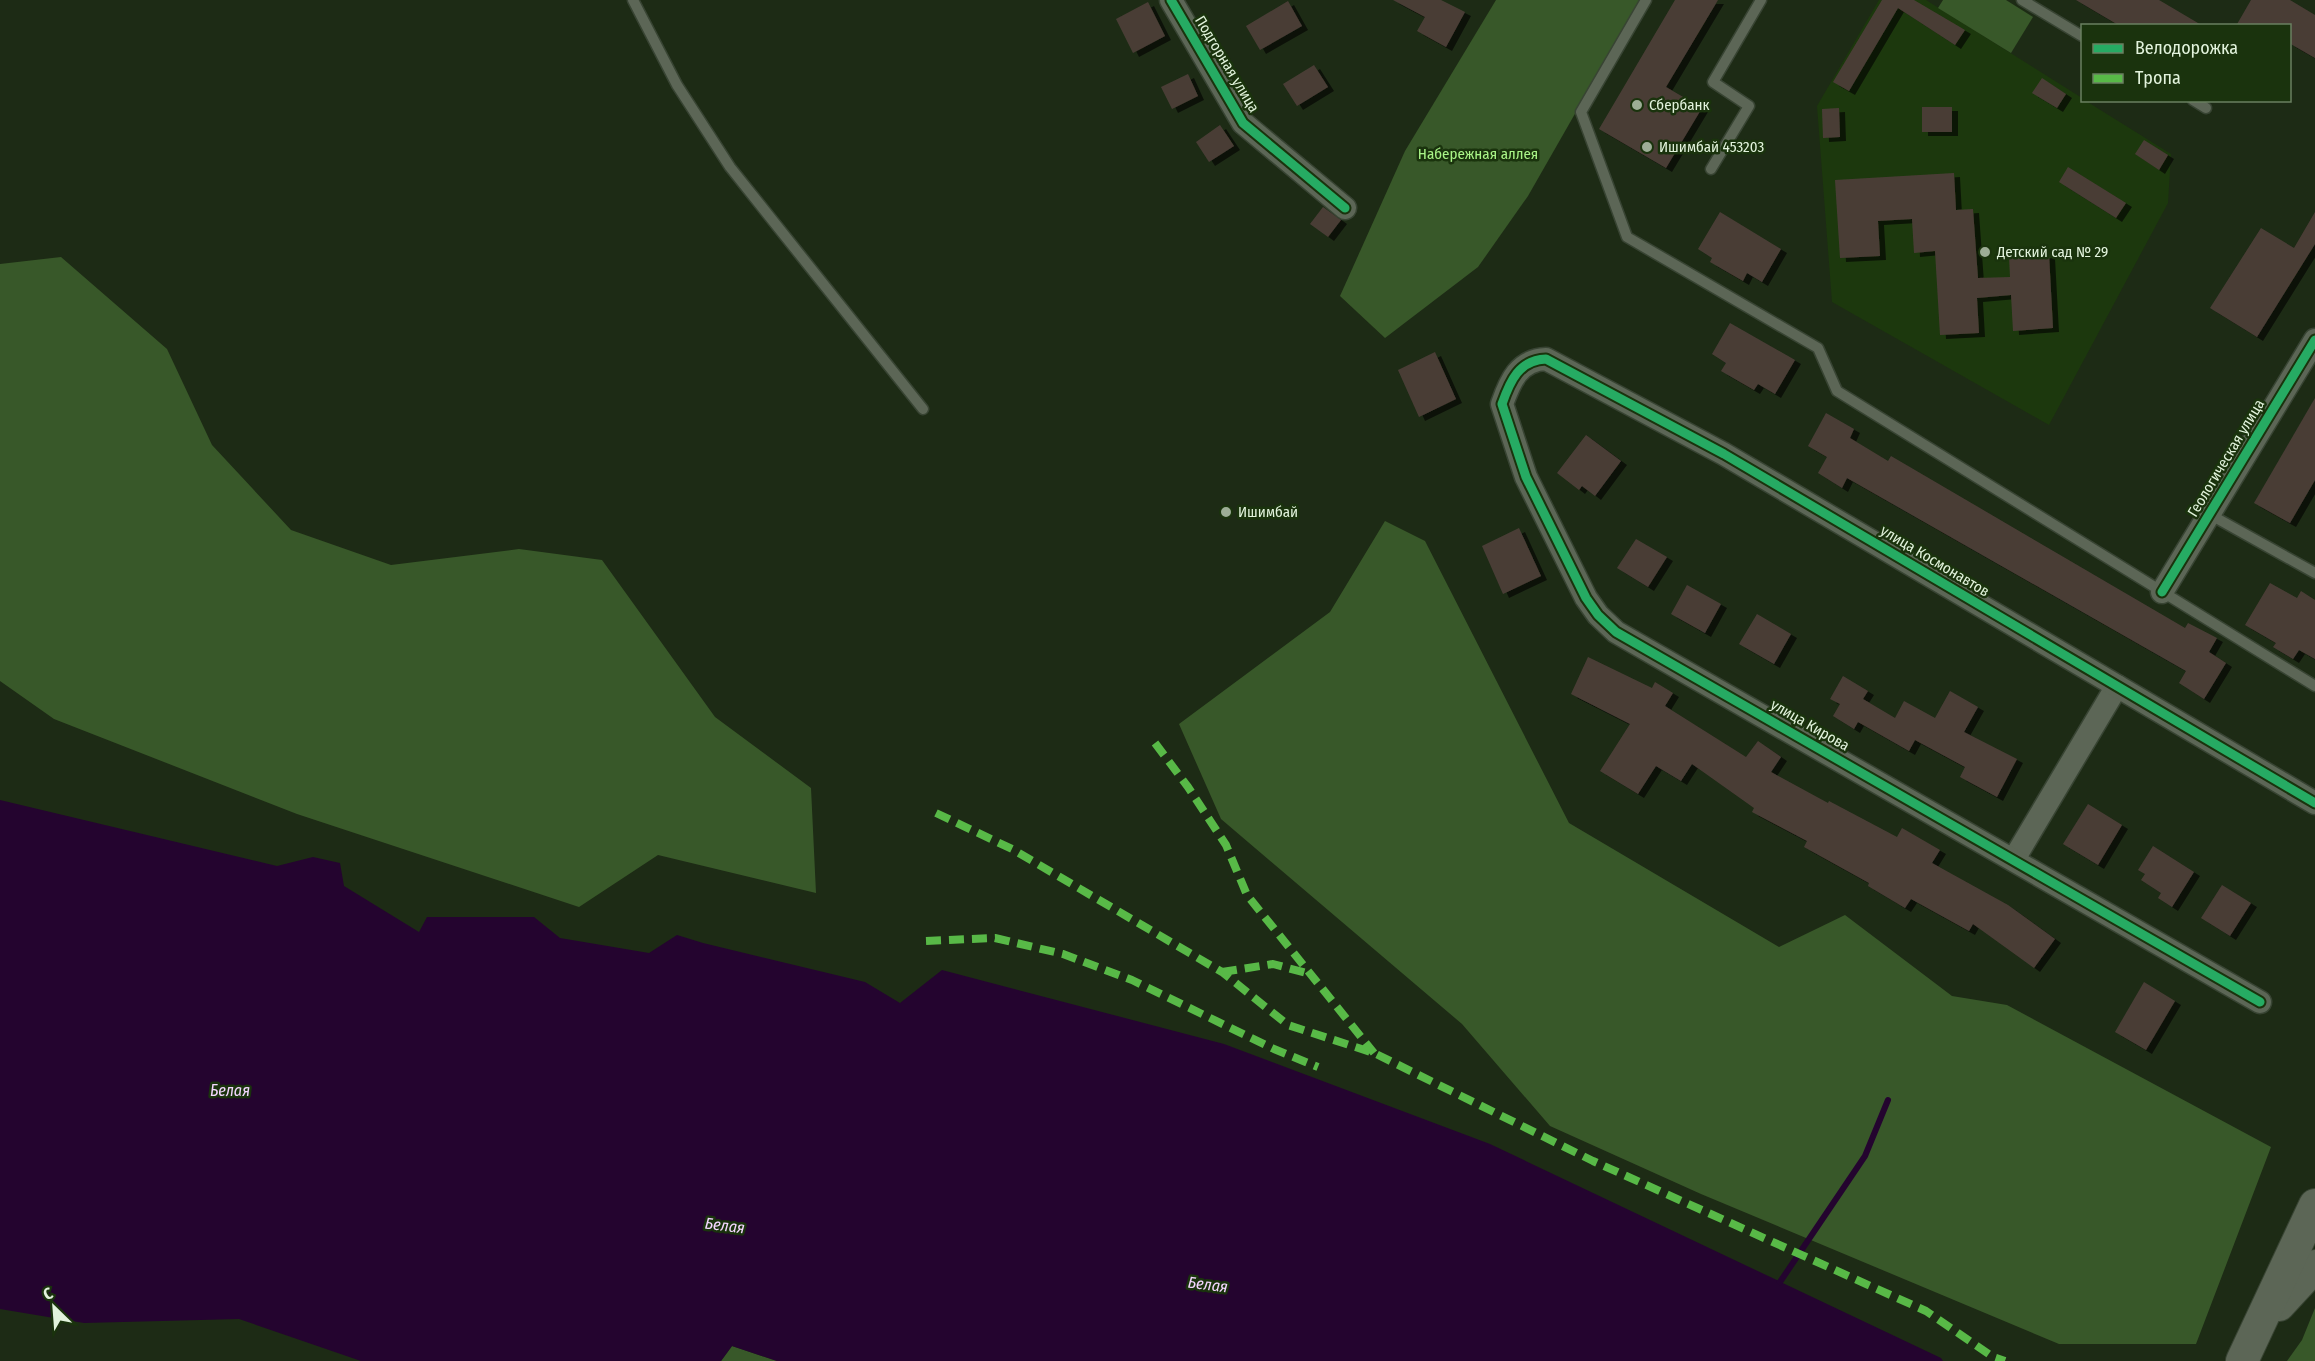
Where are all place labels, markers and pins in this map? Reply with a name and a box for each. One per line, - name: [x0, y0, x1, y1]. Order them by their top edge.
- place label: Сбербанк: [1649, 96, 1710, 114]
- marker: Сбербанк: [1630, 98, 1644, 112]
- place label: Ишимбай 453203: [1659, 138, 1764, 156]
- marker: Ишимбай 453203: [1640, 140, 1654, 154]
- place label: Детский сад № 29: [1996, 243, 2108, 261]
- marker: Детский сад № 29: [1978, 245, 1992, 259]
- place label: Ишимбай: [1238, 503, 1298, 521]
- marker: Ишимбай: [1219, 505, 1233, 519]

